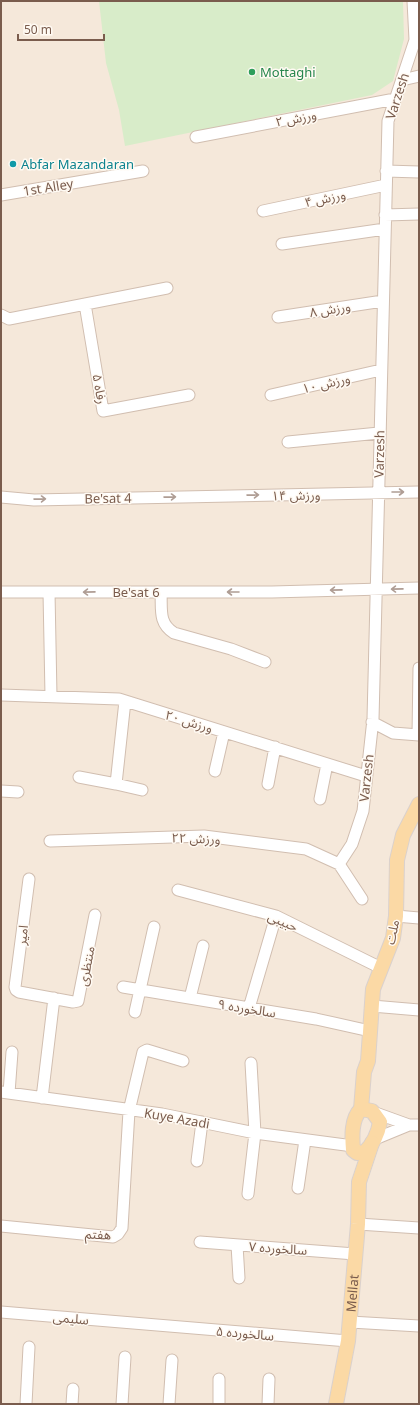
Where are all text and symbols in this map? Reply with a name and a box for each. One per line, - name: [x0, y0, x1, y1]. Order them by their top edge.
- scale bar: [18, 16, 104, 42]
- text: 50 m: [24, 21, 52, 38]
- place label: Mottaghi: [260, 63, 316, 81]
- marker: Mottaghi: [247, 67, 257, 77]
- street label: Varzesh: [381, 70, 413, 122]
- street label: ورزش ۲: [274, 105, 318, 131]
- place label: Abfar Mazandaran: [21, 155, 134, 173]
- marker: Abfar Mazandaran: [8, 159, 18, 169]
- street label: 1st Alley: [22, 174, 75, 200]
- street label: ورزش ۴: [303, 185, 347, 211]
- street label: ورزش ۸: [308, 297, 352, 321]
- street label: ورزش ۱۰: [300, 369, 352, 397]
- street label: رفاه ۵: [89, 373, 111, 405]
- street label: Varzesh: [370, 430, 388, 478]
- street label: ورزش ۱۴: [271, 486, 321, 504]
- one-way arrow: [391, 488, 404, 496]
- street label: Be'sat 4: [84, 489, 132, 507]
- one-way arrow: [246, 492, 259, 499]
- one-way arrow: [163, 493, 176, 501]
- one-way arrow: [33, 496, 46, 503]
- street label: Be'sat 6: [112, 583, 160, 601]
- one-way arrow: [391, 585, 404, 592]
- one-way arrow: [330, 586, 343, 594]
- one-way arrow: [83, 588, 96, 595]
- one-way arrow: [227, 588, 240, 596]
- street label: ورزش ۲۰: [163, 705, 215, 737]
- street label: Varzesh: [355, 753, 377, 803]
- street label: ورزش ۲۲: [171, 828, 221, 848]
- street label: حبیبی: [265, 907, 301, 935]
- street label: ملت: [381, 918, 403, 946]
- street label: امیر: [12, 924, 32, 947]
- street label: منتظری: [73, 944, 99, 988]
- street label: سالخورده ۹: [217, 995, 277, 1021]
- street label: Kuye Azadi: [143, 1103, 211, 1133]
- street label: هفتم: [85, 1225, 111, 1245]
- street label: سالخورده ۷: [248, 1237, 308, 1259]
- street label: Mellat: [341, 1273, 363, 1313]
- street label: سلیمی: [52, 1307, 90, 1329]
- street label: سالخورده ۵: [215, 1321, 275, 1345]

